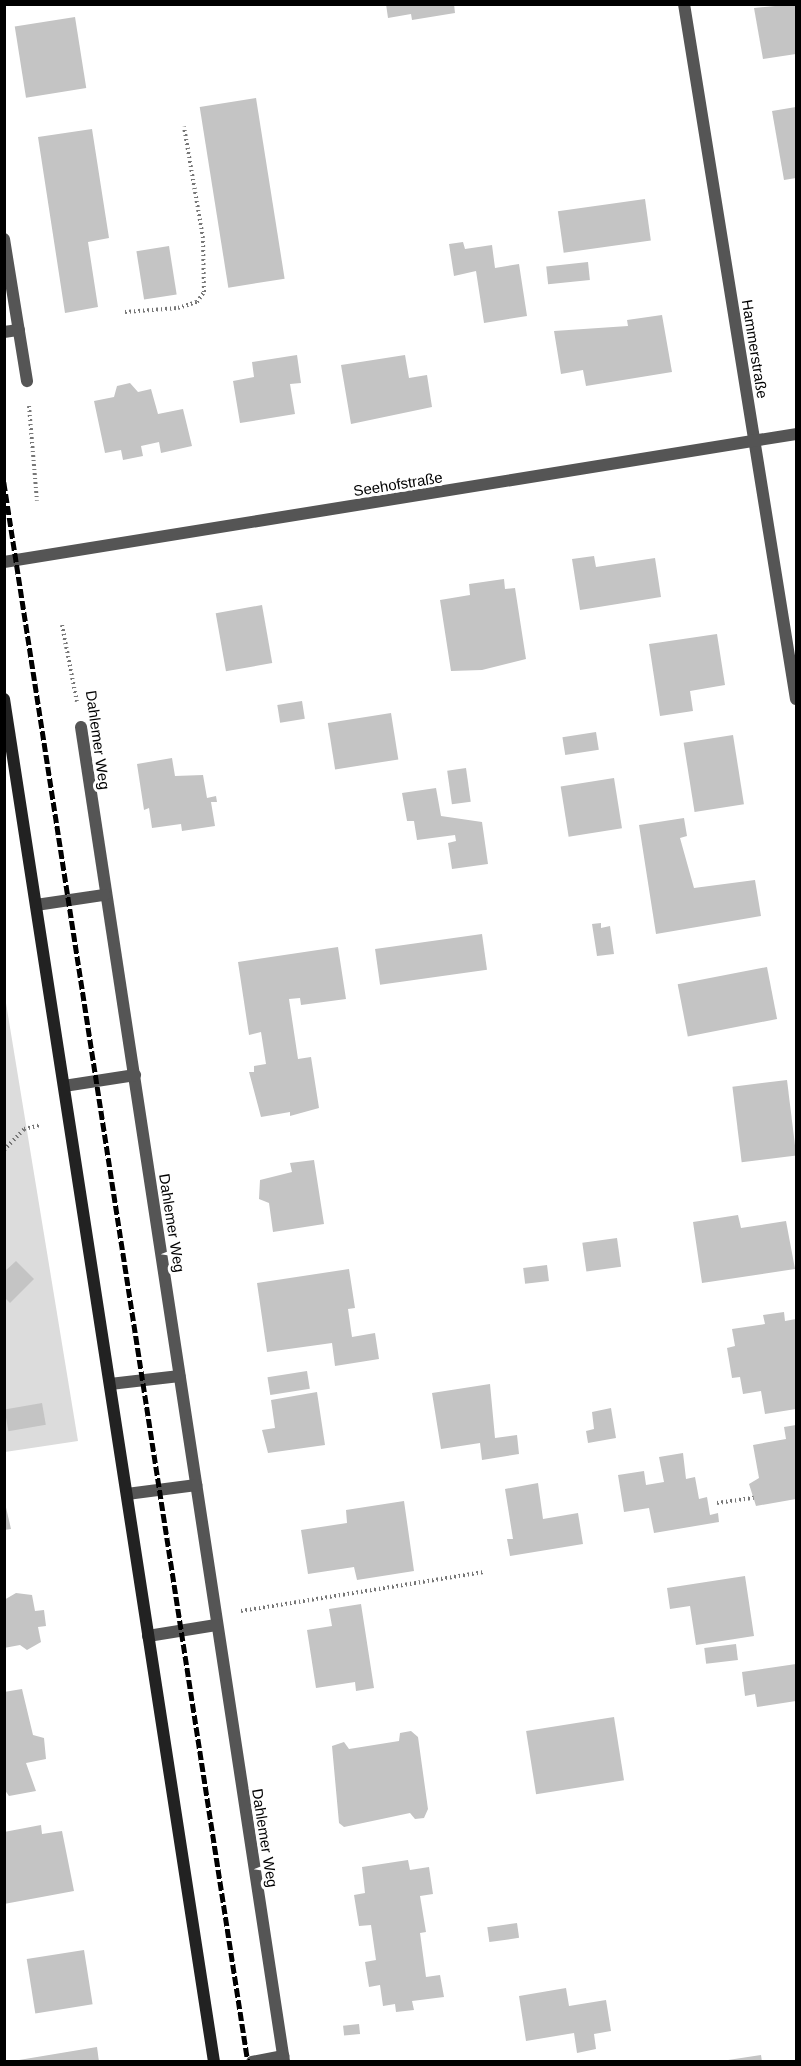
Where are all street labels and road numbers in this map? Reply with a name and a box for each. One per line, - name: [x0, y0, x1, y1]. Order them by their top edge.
- street label: Hammerstraße: [738, 298, 772, 400]
- street label: Seehofstraße: [352, 468, 444, 500]
- street label: Dahlemer Weg: [82, 689, 114, 791]
- street label: Dahlemer Weg: [155, 1172, 189, 1274]
- street label: Dahlemer Weg: [248, 1787, 282, 1889]

